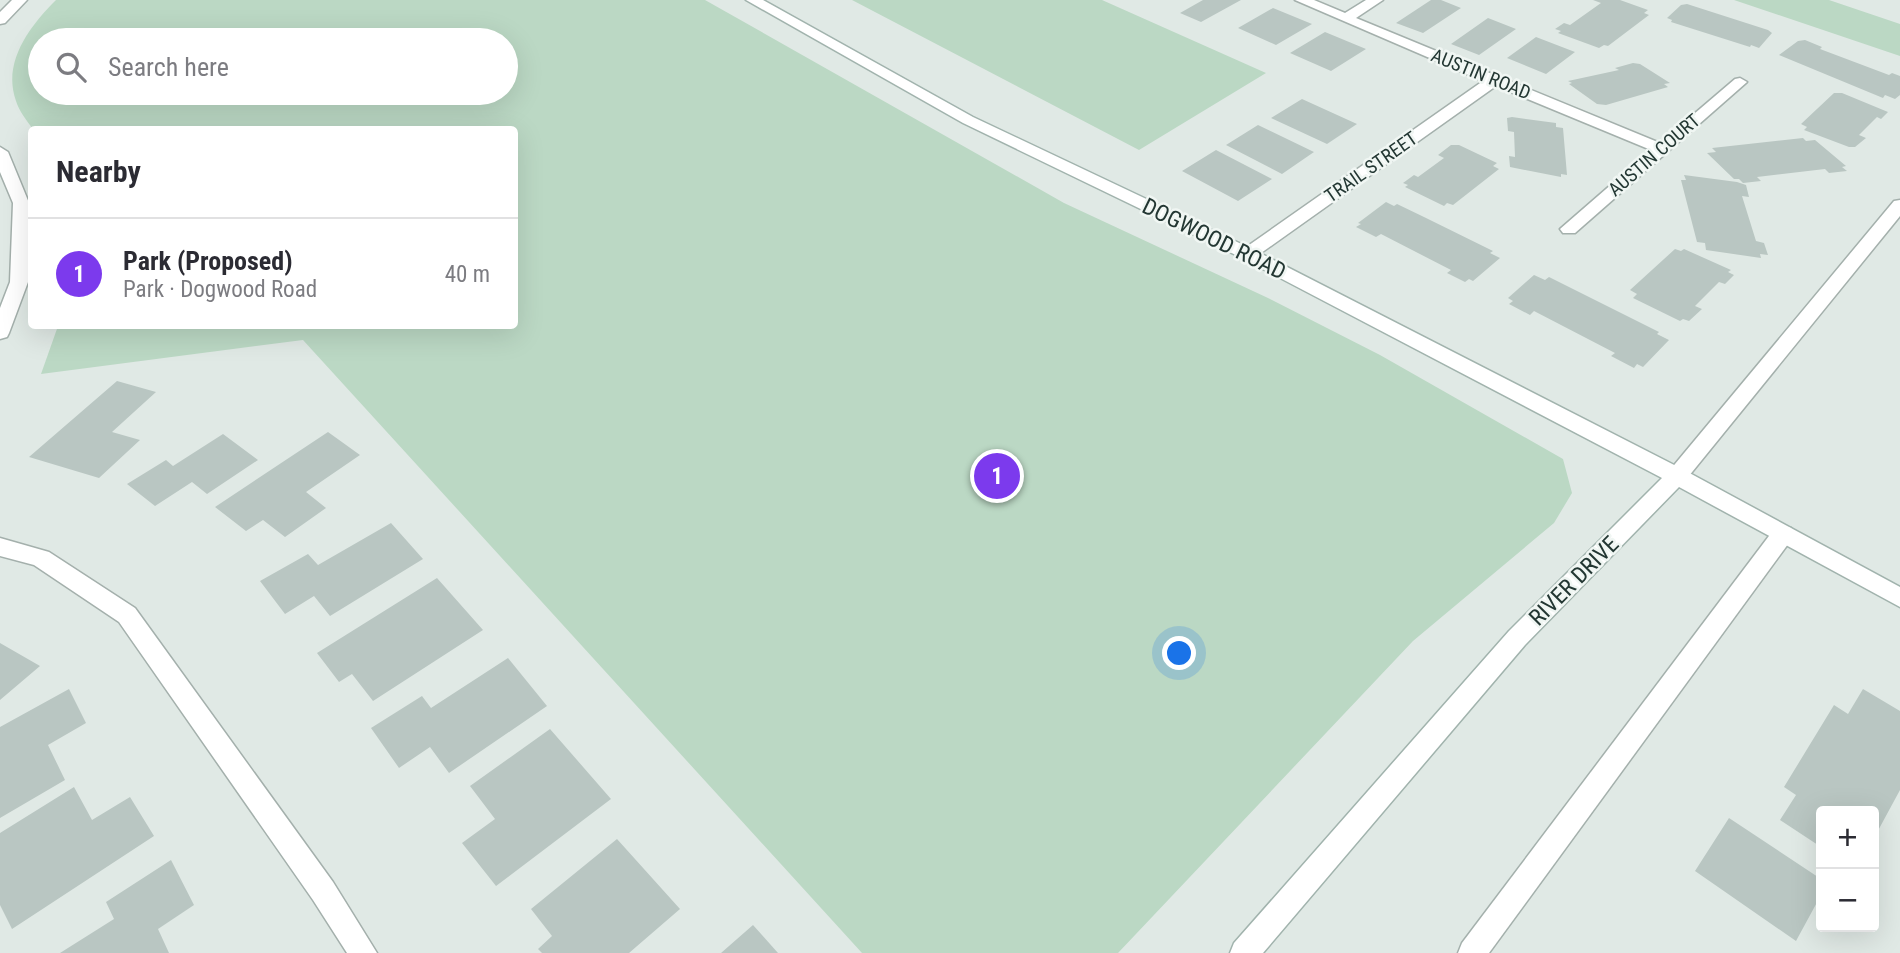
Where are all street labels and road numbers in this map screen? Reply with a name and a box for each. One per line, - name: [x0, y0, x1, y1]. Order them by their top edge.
- street label: AUSTIN ROAD: [1428, 44, 1534, 104]
- street label: AUSTIN COURT: [1603, 109, 1705, 201]
- street label: TRAIL STREET: [1320, 127, 1422, 207]
- street label: DOGWOOD ROAD: [1138, 193, 1290, 285]
- street label: RIVER DRIVE: [1524, 531, 1624, 631]

